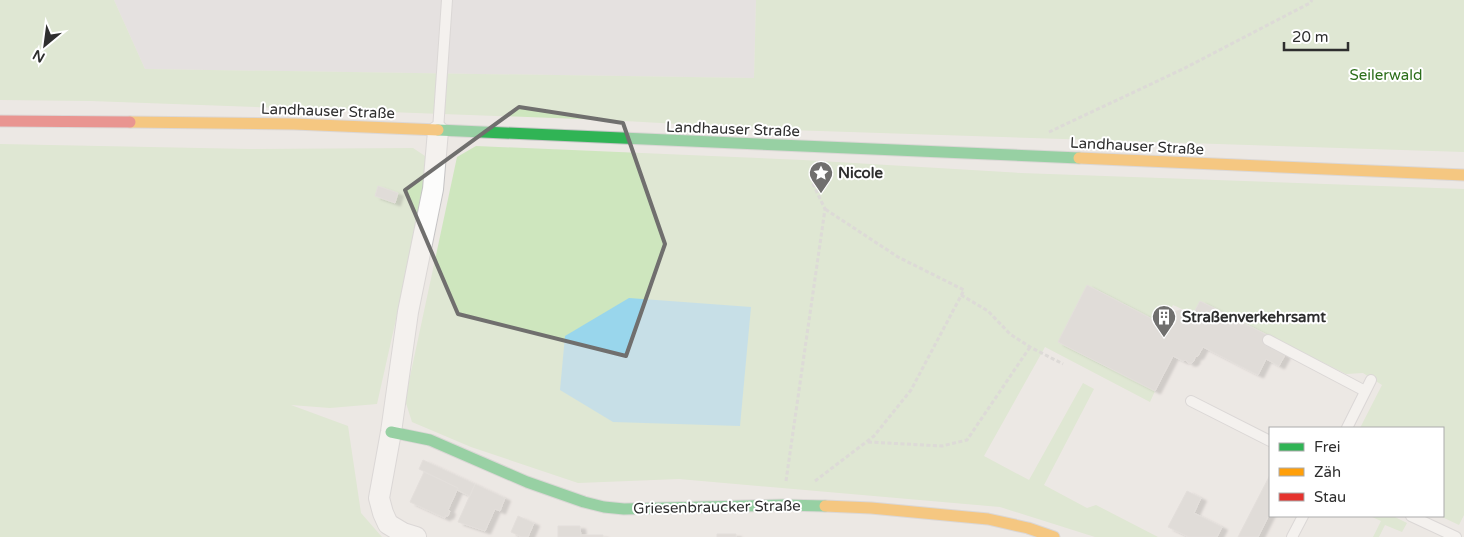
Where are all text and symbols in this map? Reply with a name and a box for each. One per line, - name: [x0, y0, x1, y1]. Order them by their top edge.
- north arrow: [20, 20, 70, 70]
- scale bar: [1284, 20, 1348, 52]
- text: 20 m: [1292, 28, 1329, 46]
- text: N: [30, 46, 48, 66]
- park label: Seilerwald: [1350, 66, 1422, 84]
- street label: Landhauser Straße: [261, 100, 395, 122]
- street label: Landhauser Straße: [666, 118, 800, 140]
- street label: Landhauser Straße: [1070, 134, 1204, 158]
- place icon: Nicole: [808, 160, 834, 194]
- place label: Nicole: [838, 164, 883, 182]
- building icon: Straßenverkehrsamt: [1151, 304, 1177, 338]
- place label: Straßenverkehrsamt: [1182, 308, 1326, 326]
- legend: [1269, 427, 1444, 517]
- text: Frei: [1314, 438, 1340, 456]
- text: Zäh: [1314, 463, 1341, 481]
- text: Stau: [1314, 488, 1346, 506]
- street label: Griesenbraucker Straße: [633, 497, 801, 517]

